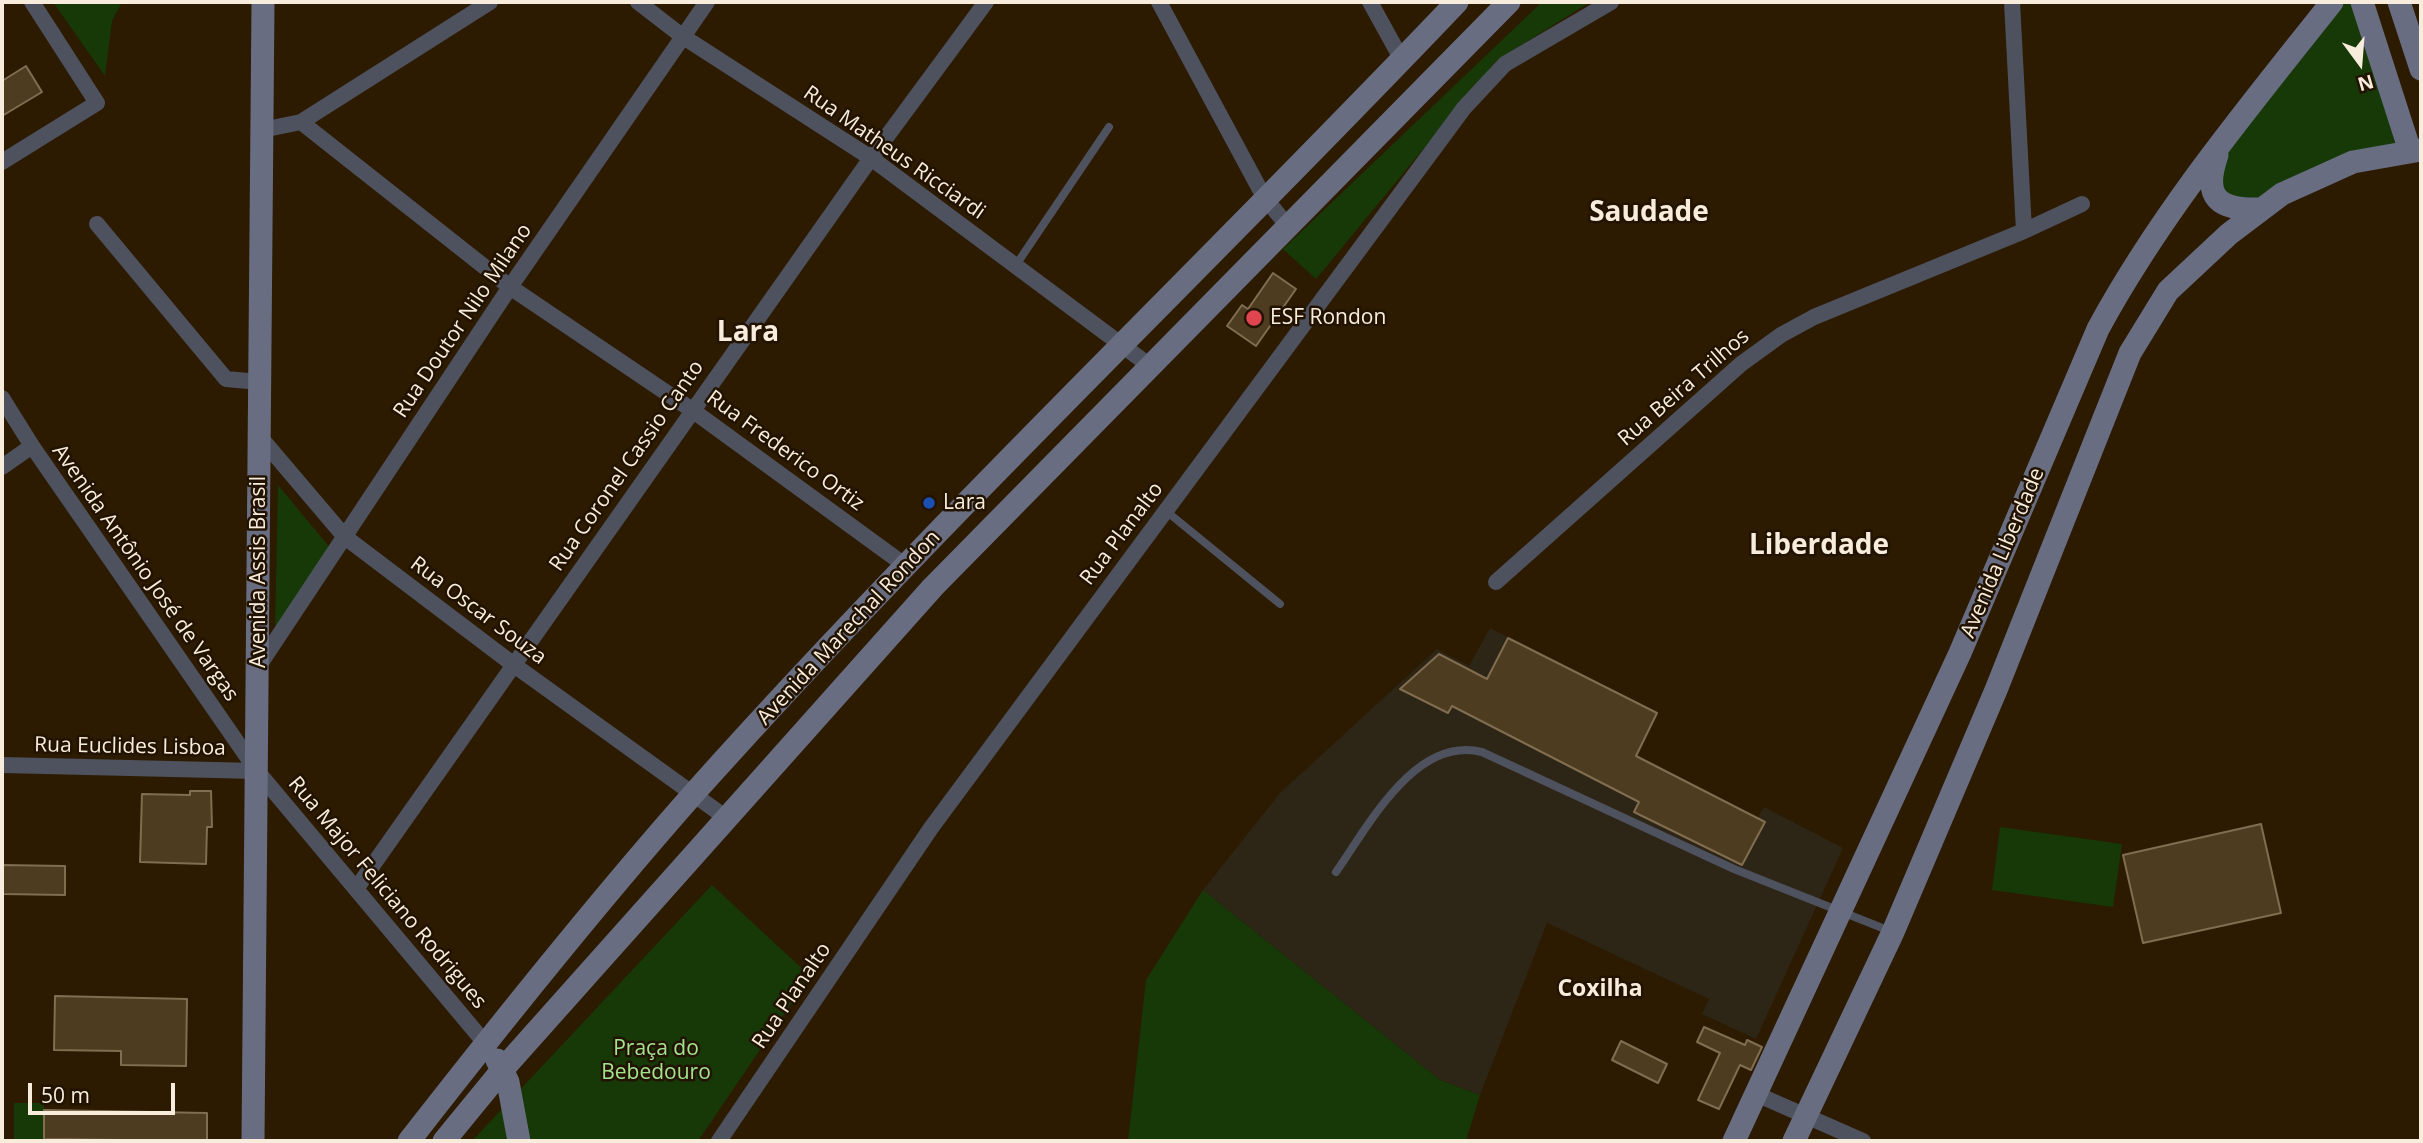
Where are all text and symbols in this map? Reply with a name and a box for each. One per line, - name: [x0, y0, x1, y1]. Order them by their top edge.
- north arrow: [2325, 28, 2395, 98]
- text: N: [2355, 69, 2377, 98]
- street label: Rua Matheus Ricciardi: [798, 81, 990, 225]
- district label: Saudade: [1589, 196, 1709, 230]
- street label: Rua Doutor Nilo Milano: [389, 219, 537, 423]
- place label: ESF Rondon: [1270, 305, 1386, 331]
- marker: ESF Rondon: [1244, 308, 1264, 328]
- district label: Lara: [717, 316, 779, 350]
- street label: Rua Beira Trilhos: [1613, 324, 1755, 452]
- street label: Rua Coronel Cassio Canto: [545, 356, 709, 576]
- street label: Rua Frederico Ortiz: [701, 385, 869, 517]
- street label: Avenida Antônio José de Vargas: [46, 440, 244, 706]
- street label: Avenida Liberdade: [1956, 464, 2050, 642]
- street label: Avenida Assis Brasil: [246, 476, 272, 668]
- street label: Rua Planalto: [1075, 477, 1169, 591]
- place label: Lara: [943, 490, 986, 516]
- marker: Lara: [921, 495, 937, 511]
- street label: Avenida Marechal Rondon: [752, 525, 946, 731]
- district label: Liberdade: [1749, 529, 1889, 563]
- street label: Rua Oscar Souza: [405, 552, 551, 670]
- street label: Rua Euclides Lisboa: [34, 733, 226, 761]
- street label: Rua Major Feliciano Rodrigues: [282, 772, 492, 1014]
- street label: Rua Planalto: [747, 938, 837, 1054]
- district label: Coxilha: [1557, 975, 1643, 1003]
- park label: Praça do Bebedouro: [601, 1036, 711, 1086]
- scale bar: [32, 1070, 178, 1114]
- text: 50 m: [41, 1081, 90, 1109]

